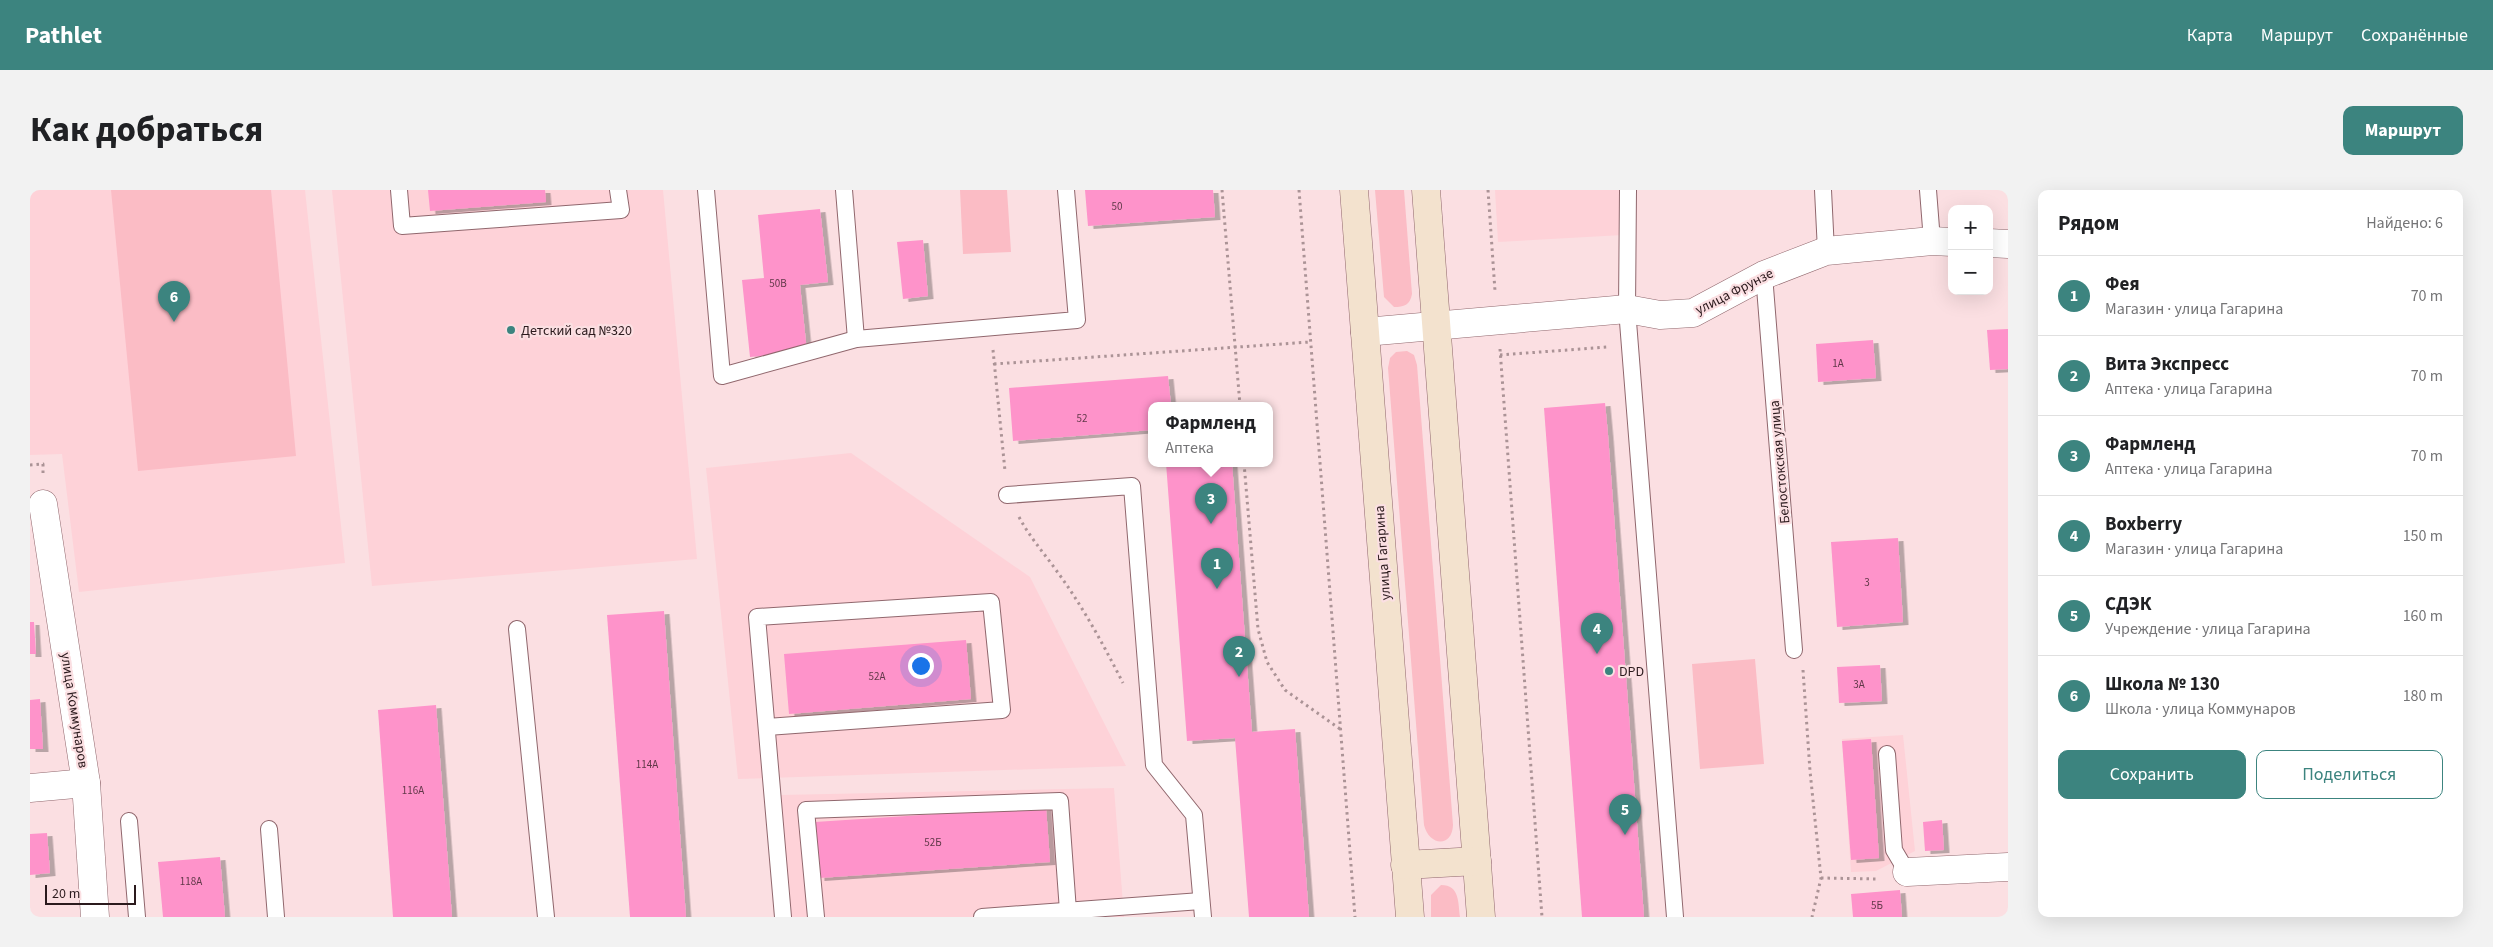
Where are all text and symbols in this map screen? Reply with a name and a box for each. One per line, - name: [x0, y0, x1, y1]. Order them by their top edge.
- text: Pathlet: [25, 18, 102, 53]
- text: Карта: [2187, 23, 2233, 48]
- text: Маршрут: [2261, 23, 2333, 48]
- text: Сохранённые: [2361, 23, 2468, 48]
- text: Как добраться: [30, 105, 263, 155]
- button: Маршрут: [2343, 106, 2463, 155]
- house number: 50: [1112, 199, 1122, 214]
- map controls: [1948, 205, 1993, 295]
- button: +: [1948, 205, 1993, 250]
- text: Рядом: [2058, 208, 2119, 238]
- text: Найдено: 6: [2366, 212, 2443, 234]
- button: −: [1948, 250, 1993, 295]
- street label: улица Фрунзе: [1692, 264, 1777, 320]
- text: Фея: [2105, 271, 2140, 298]
- house number: 50В: [769, 276, 787, 291]
- pin: 6: [158, 281, 190, 322]
- text: 1: [2070, 285, 2078, 307]
- text: 70 m: [2411, 285, 2443, 307]
- text: Магазин · улица Гагарина: [2105, 298, 2283, 320]
- place label: Детский сад №320: [521, 321, 632, 341]
- marker: Детский сад №320: [505, 324, 517, 336]
- text: Вита Экспресс: [2105, 351, 2229, 378]
- house number: 1А: [1832, 356, 1844, 371]
- text: 2: [2070, 365, 2078, 387]
- text: 70 m: [2411, 365, 2443, 387]
- text: Аптека · улица Гагарина: [2105, 378, 2273, 400]
- street label: Белостокская улица: [1765, 399, 1795, 524]
- popup: [1148, 402, 1273, 467]
- text: Фармленд: [1165, 410, 1256, 437]
- house number: 52: [1077, 411, 1087, 426]
- text: Фармленд: [2105, 431, 2195, 458]
- text: Аптека: [1165, 437, 1214, 459]
- text: 3: [2070, 445, 2078, 467]
- text: 70 m: [2411, 445, 2443, 467]
- text: Аптека · улица Гагарина: [2105, 458, 2273, 480]
- pin: 3: [1195, 483, 1227, 524]
- street label: улица Гагарина: [1370, 505, 1396, 601]
- text: Boxberry: [2105, 511, 2182, 538]
- text: 4: [2070, 525, 2078, 547]
- text: 150 m: [2403, 525, 2443, 547]
- text: Магазин · улица Гагарина: [2105, 538, 2283, 560]
- pin: 1: [1201, 548, 1233, 589]
- house number: 3: [1864, 575, 1870, 590]
- text: СДЭК: [2105, 591, 2152, 618]
- text: 5: [2070, 605, 2078, 627]
- text: 160 m: [2403, 605, 2443, 627]
- pin: 4: [1581, 613, 1613, 654]
- text: Учреждение · улица Гагарина: [2105, 618, 2311, 640]
- pin: 2: [1223, 636, 1255, 677]
- street label: улица Коммунаров: [55, 651, 93, 769]
- your location: [908, 653, 934, 679]
- place label: DPD: [1619, 662, 1644, 682]
- marker: DPD: [1603, 665, 1615, 677]
- house number: 52А: [869, 669, 885, 684]
- text: Школа № 130: [2105, 671, 2220, 698]
- house number: 3А: [1853, 677, 1865, 692]
- text: 6: [2070, 685, 2078, 707]
- text: 180 m: [2403, 685, 2443, 707]
- text: Школа · улица Коммунаров: [2105, 698, 2296, 720]
- button: Сохранить: [2058, 750, 2246, 799]
- button: Поделиться: [2256, 750, 2443, 799]
- house number: 114А: [636, 757, 658, 772]
- house number: 116А: [402, 783, 424, 798]
- pin: 5: [1609, 794, 1641, 835]
- house number: 52Б: [924, 835, 942, 850]
- house number: 118А: [180, 874, 202, 889]
- scale bar: [45, 882, 136, 905]
- text: 20 m: [52, 884, 80, 904]
- house number: 5Б: [1871, 898, 1883, 913]

